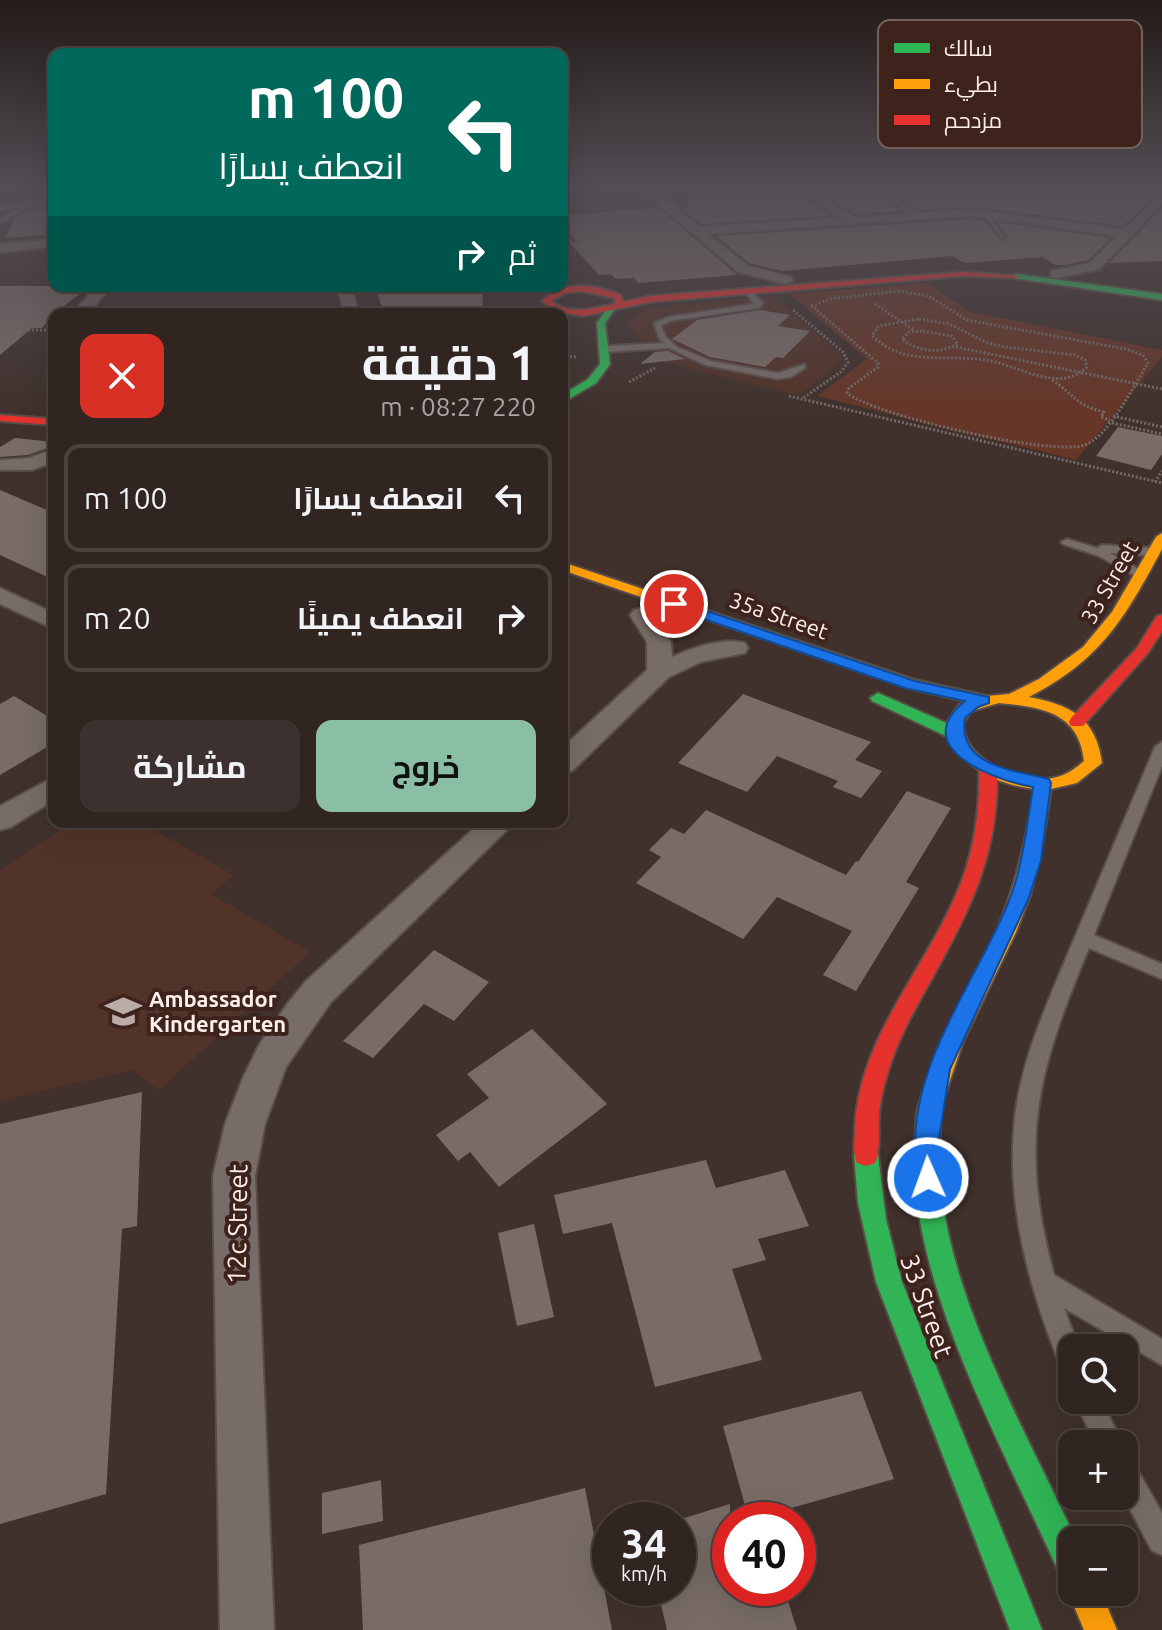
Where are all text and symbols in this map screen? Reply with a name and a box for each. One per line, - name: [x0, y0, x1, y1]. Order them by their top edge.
- legend: [878, 20, 1142, 148]
- text: سالك: [944, 35, 993, 60]
- text: 100 m: [248, 66, 404, 129]
- text: بطيء: [944, 71, 998, 101]
- icon: left: [432, 80, 536, 184]
- text: مزدحم: [944, 107, 1002, 136]
- text: انعطف يسارًا: [218, 145, 404, 186]
- icon: right: [448, 232, 492, 276]
- text: ثم: [508, 237, 536, 271]
- button: close: [80, 334, 164, 418]
- text: 1 دقيقة: [362, 335, 536, 389]
- text: 220 m · 08:27: [380, 392, 536, 421]
- icon: left: [488, 476, 532, 520]
- text: 100 m: [84, 481, 168, 515]
- text: انعطف يسارًا: [293, 481, 464, 515]
- street label: 33 Street: [1075, 536, 1143, 628]
- pin: [640, 570, 708, 638]
- icon: arrive: [652, 582, 696, 626]
- street label: 35a Street: [726, 586, 832, 644]
- icon: right: [488, 596, 532, 640]
- text: 20 m: [84, 601, 151, 635]
- text: انعطف يمينًا: [297, 601, 464, 635]
- button: مشاركة: [80, 720, 300, 812]
- button: خروج: [316, 720, 536, 812]
- place label: Ambassador Kindergarten: [149, 986, 286, 1036]
- school or university icon: Ambassador Kindergarten: [104, 992, 142, 1030]
- position arrow: [886, 1136, 970, 1220]
- street label: 12c Street: [221, 1164, 253, 1284]
- street label: 33 Street: [895, 1250, 959, 1362]
- map controls: [1058, 1334, 1138, 1606]
- button: search: [1058, 1334, 1138, 1414]
- button: +: [1058, 1430, 1138, 1510]
- speed limit sign: 40: [712, 1502, 816, 1606]
- text: 34: [621, 1521, 667, 1566]
- button: −: [1058, 1526, 1138, 1606]
- text: km/h: [621, 1562, 667, 1585]

